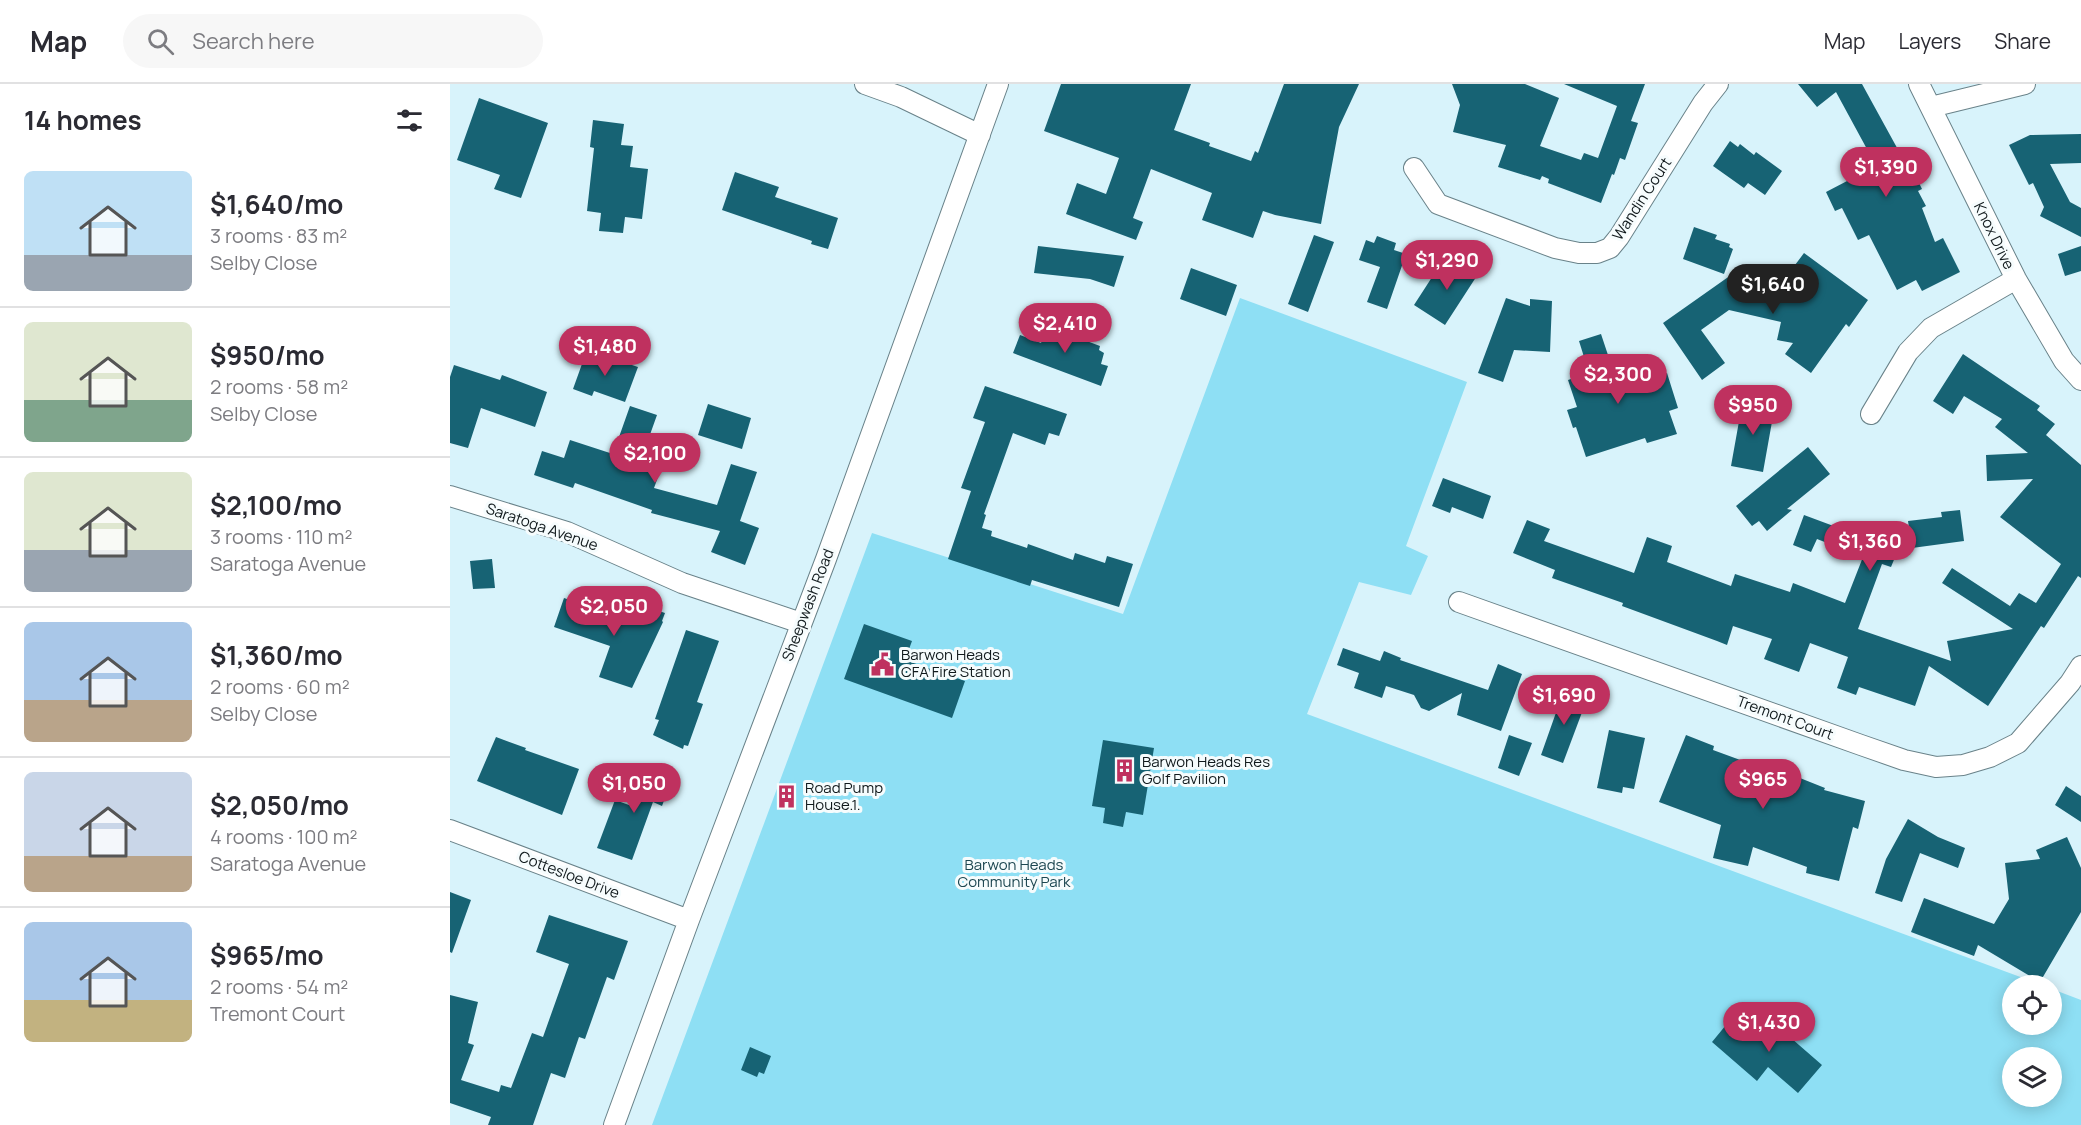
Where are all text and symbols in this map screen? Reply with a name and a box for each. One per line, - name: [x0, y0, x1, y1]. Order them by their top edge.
- search box: [123, 14, 543, 68]
- text: Map: [30, 22, 87, 60]
- icon: search: [144, 25, 177, 58]
- text: Search here: [192, 26, 315, 56]
- text: Map: [1824, 27, 1865, 55]
- text: Layers: [1898, 27, 1961, 55]
- text: Share: [1994, 27, 2051, 55]
- text: 14 homes: [24, 102, 142, 138]
- icon: filters: [393, 104, 426, 137]
- pin: $1,390: [1837, 147, 1935, 198]
- street label: Wandin Court: [1607, 153, 1676, 244]
- text: $1,390: [1854, 153, 1918, 180]
- text: $1,640/mo: [210, 186, 343, 222]
- icon: home: [72, 195, 144, 267]
- street label: Knox Drive: [1969, 199, 2020, 273]
- text: 3 rooms · 83 m²: [210, 222, 347, 249]
- pin: $1,290: [1398, 240, 1496, 291]
- text: $1,290: [1415, 246, 1479, 273]
- text: Selby Close: [210, 249, 317, 276]
- pin: $1,640: [1724, 264, 1822, 315]
- text: $1,640: [1741, 270, 1805, 297]
- pin: $2,410: [1016, 303, 1114, 354]
- text: $2,410: [1033, 309, 1097, 336]
- pin: $1,480: [556, 326, 654, 377]
- text: $1,480: [573, 332, 637, 359]
- text: $950/mo: [210, 337, 325, 373]
- icon: home: [72, 346, 144, 418]
- pin: $2,300: [1569, 354, 1667, 405]
- text: $2,300: [1584, 360, 1652, 387]
- text: 2 rooms · 58 m²: [210, 373, 348, 400]
- pin: $950: [1717, 385, 1789, 436]
- text: $950: [1728, 391, 1778, 418]
- text: Selby Close: [210, 400, 317, 427]
- pin: $2,100: [606, 433, 704, 484]
- text: $2,100: [623, 439, 687, 466]
- text: $2,100/mo: [210, 487, 342, 523]
- icon: home: [72, 496, 144, 568]
- street label: Saratoga Avenue: [483, 498, 601, 556]
- pin: $1,360: [1821, 521, 1919, 572]
- text: 3 rooms · 110 m²: [210, 523, 352, 550]
- text: $1,360: [1838, 527, 1902, 554]
- street label: Sheepwash Road: [776, 546, 839, 664]
- text: Saratoga Avenue: [210, 550, 366, 577]
- pin: $2,050: [565, 586, 663, 637]
- text: $2,050: [580, 592, 648, 619]
- text: $1,360/mo: [210, 637, 343, 673]
- place label: Barwon Heads CFA Fire Station: [901, 644, 1011, 682]
- icon: home: [72, 646, 144, 718]
- public building icon: Barwon Heads CFA Fire Station: [870, 651, 896, 677]
- text: 2 rooms · 60 m²: [210, 673, 350, 700]
- pin: $1,690: [1515, 675, 1613, 726]
- text: $1,690: [1532, 681, 1596, 708]
- street label: Tremont Court: [1734, 690, 1836, 745]
- text: Selby Close: [210, 700, 317, 727]
- place label: Barwon Heads Res Golf Pavilion: [1142, 751, 1270, 789]
- building icon: Barwon Heads Res Golf Pavilion: [1111, 758, 1137, 784]
- pin: $965: [1727, 759, 1799, 810]
- pin: $1,050: [585, 763, 683, 814]
- text: $965: [1738, 765, 1788, 792]
- text: $1,050: [602, 769, 666, 796]
- place label: Road Pump House.1.: [805, 777, 883, 815]
- building icon: Road Pump House.1.: [774, 784, 800, 810]
- text: $2,050/mo: [210, 787, 349, 823]
- icon: home: [72, 796, 144, 868]
- text: 4 rooms · 100 m²: [210, 823, 358, 850]
- street label: Cottesloe Drive: [516, 846, 623, 904]
- text: Saratoga Avenue: [210, 850, 366, 877]
- park label: Barwon Heads Community Park: [958, 854, 1071, 892]
- text: $965/mo: [210, 937, 324, 973]
- icon: home: [72, 946, 144, 1018]
- text: 2 rooms · 54 m²: [210, 973, 348, 1000]
- map controls: [2002, 975, 2062, 1107]
- button: locate: [2002, 975, 2062, 1035]
- text: Tremont Court: [210, 1000, 345, 1027]
- pin: $1,430: [1720, 1002, 1818, 1053]
- text: $1,430: [1737, 1008, 1801, 1035]
- button: layers: [2002, 1047, 2062, 1107]

